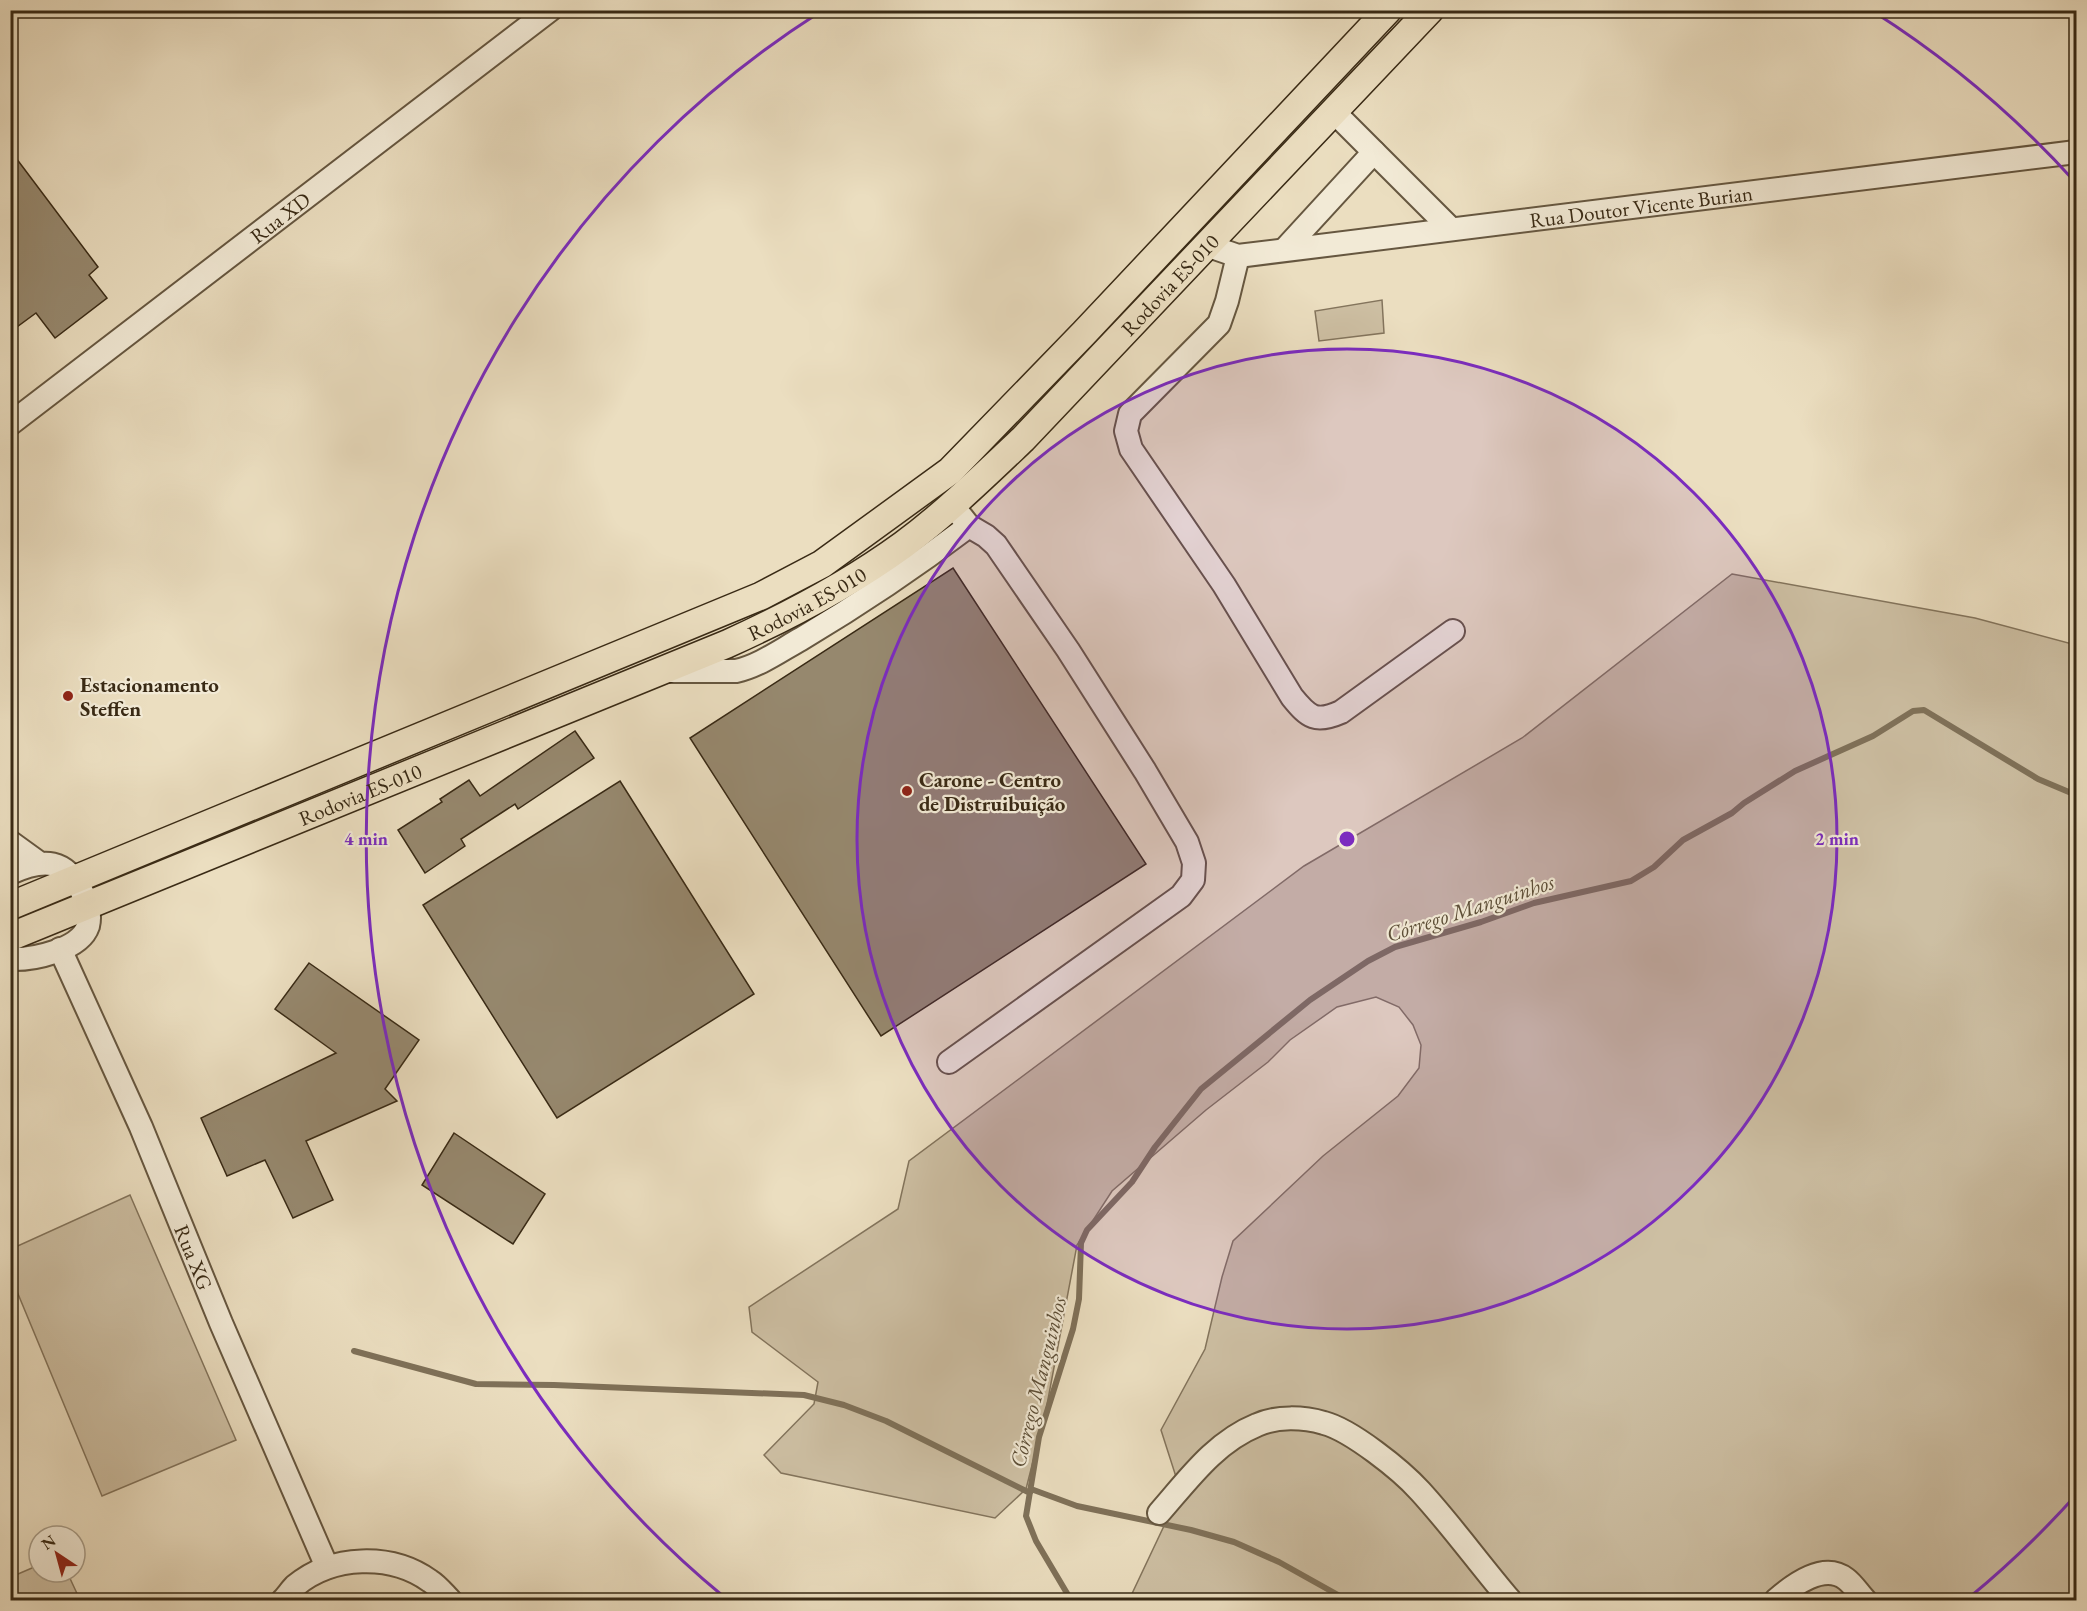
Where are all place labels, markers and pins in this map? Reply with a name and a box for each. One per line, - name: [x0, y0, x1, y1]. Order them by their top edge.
- place label: Estacionamento Steffen: [80, 671, 219, 722]
- marker: Estacionamento Steffen: [61, 689, 75, 703]
- place label: Carone - Centro de Distruibuição: [919, 766, 1066, 817]
- marker: Carone - Centro de Distruibuição: [900, 784, 914, 798]
- centre of rings: [1337, 829, 1357, 849]

